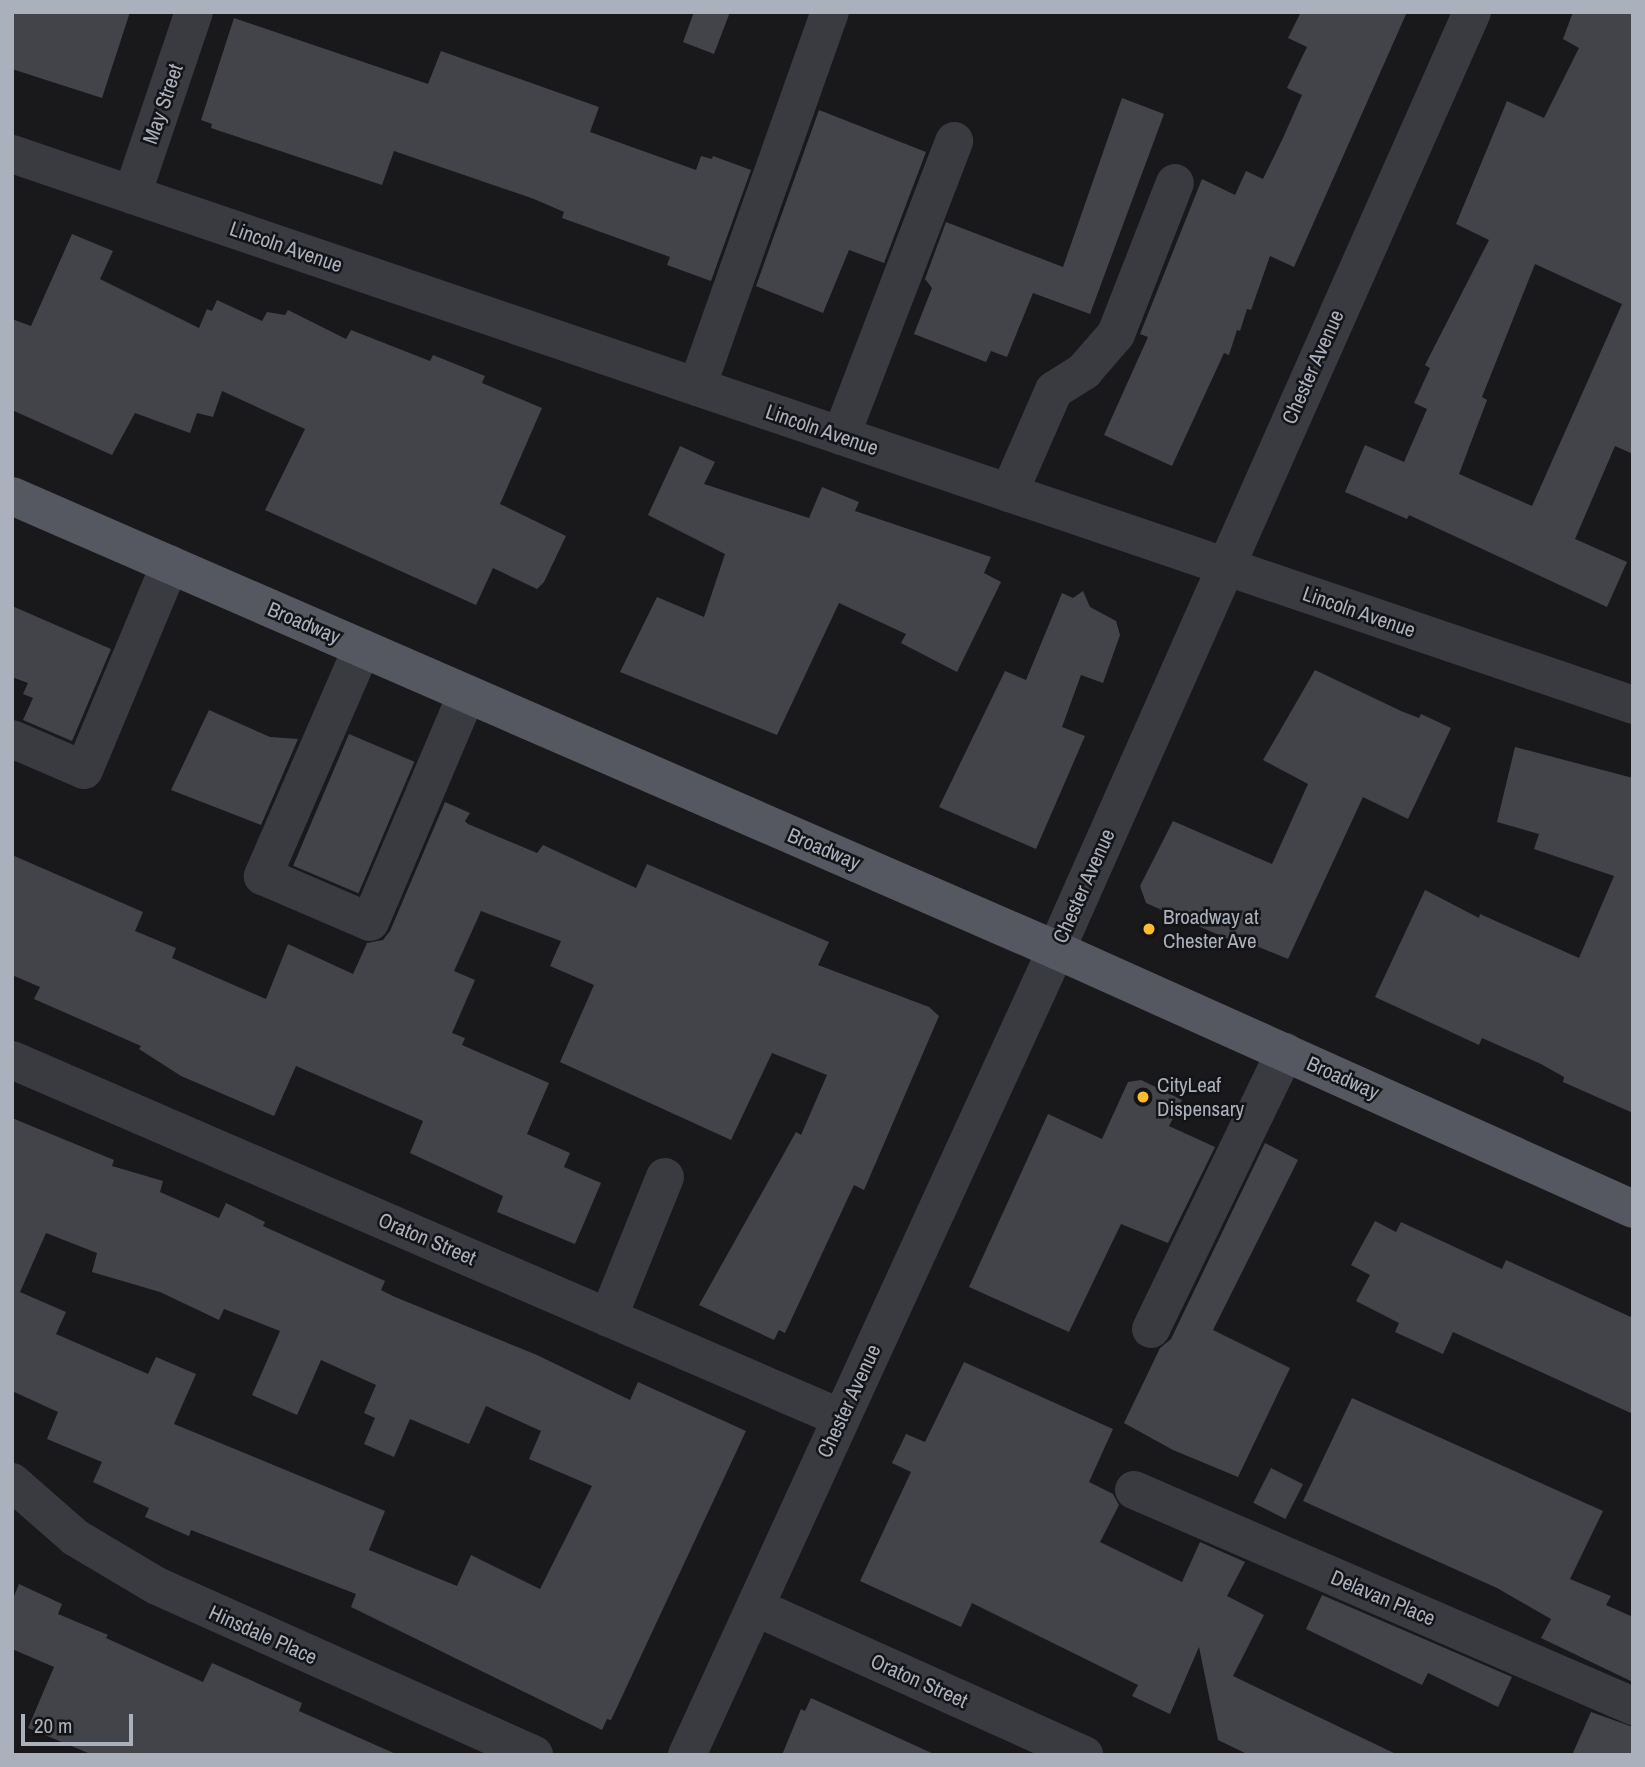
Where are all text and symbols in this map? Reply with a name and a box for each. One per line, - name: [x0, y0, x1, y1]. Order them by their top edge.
- street label: May Street: [138, 61, 188, 147]
- street label: Lincoln Avenue: [226, 216, 346, 278]
- street label: Chester Avenue: [1276, 306, 1350, 428]
- street label: Lincoln Avenue: [762, 399, 882, 461]
- street label: Lincoln Avenue: [1299, 581, 1419, 643]
- street label: Broadway: [264, 596, 344, 650]
- street label: Broadway: [784, 822, 864, 876]
- street label: Chester Avenue: [1047, 825, 1121, 947]
- place label: Broadway at Chester Ave: [1163, 904, 1259, 954]
- marker: Broadway at Chester Ave: [1141, 921, 1157, 937]
- street label: Broadway: [1303, 1051, 1383, 1105]
- place label: CityLeaf Dispensary: [1157, 1072, 1244, 1122]
- marker: CityLeaf Dispensary: [1135, 1089, 1151, 1105]
- street label: Oraton Street: [374, 1207, 480, 1271]
- street label: Chester Avenue: [812, 1340, 886, 1462]
- street label: Delavan Place: [1327, 1565, 1439, 1631]
- street label: Hinsdale Place: [205, 1600, 321, 1670]
- street label: Oraton Street: [867, 1648, 971, 1714]
- scale bar: [24, 1700, 136, 1744]
- text: 20 m: [34, 1711, 72, 1740]

